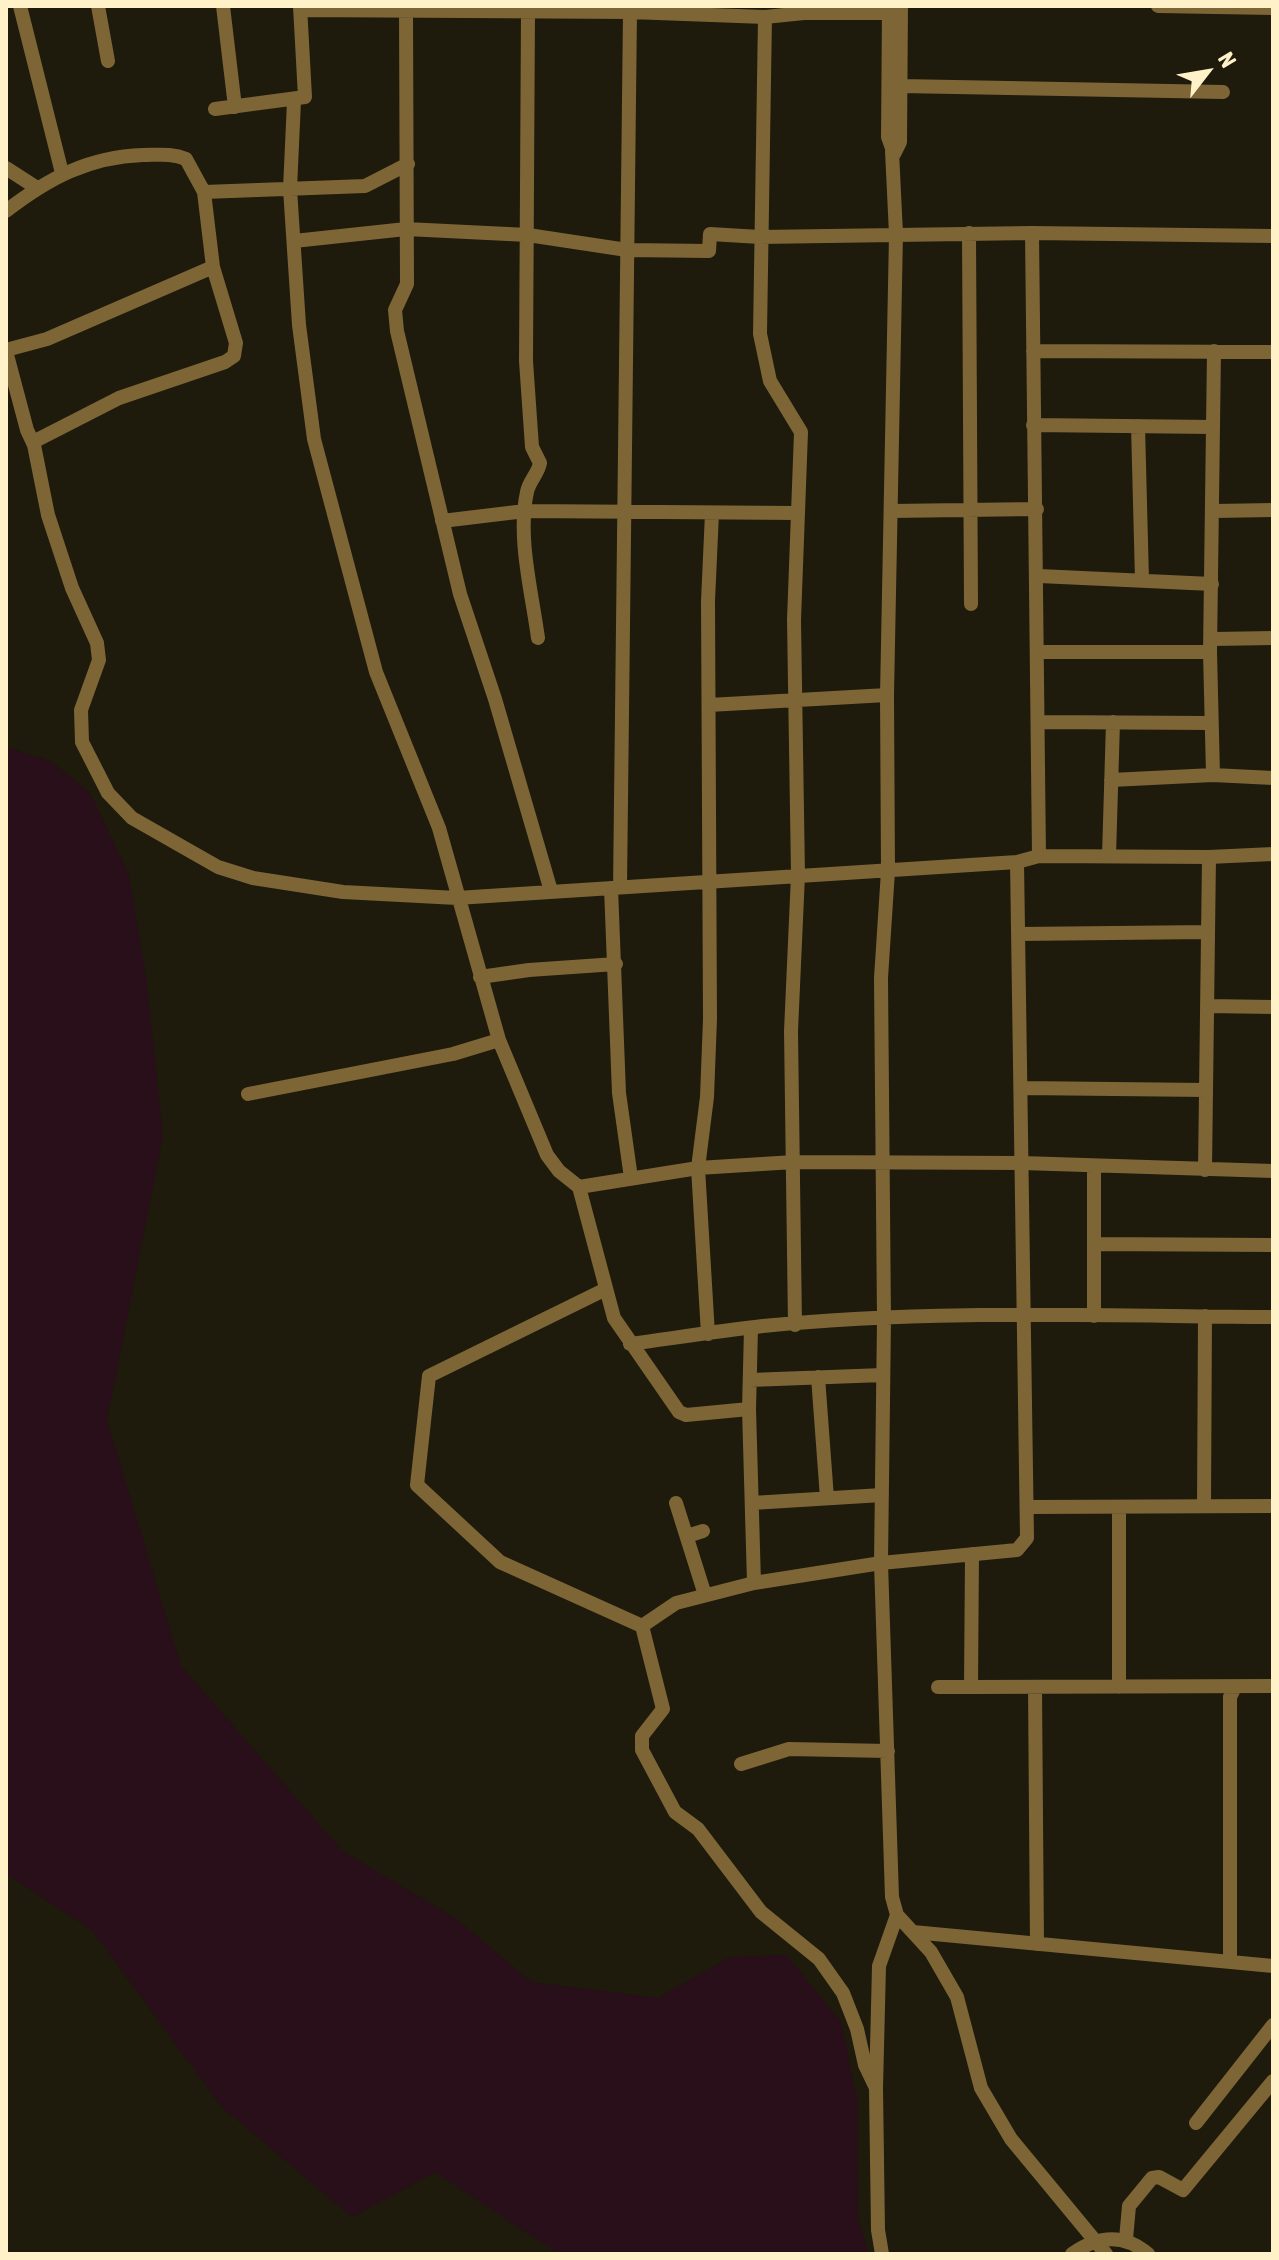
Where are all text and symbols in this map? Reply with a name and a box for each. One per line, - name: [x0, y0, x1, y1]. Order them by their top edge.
- north arrow: [1167, 32, 1247, 112]
- text: N: [1213, 47, 1242, 72]

